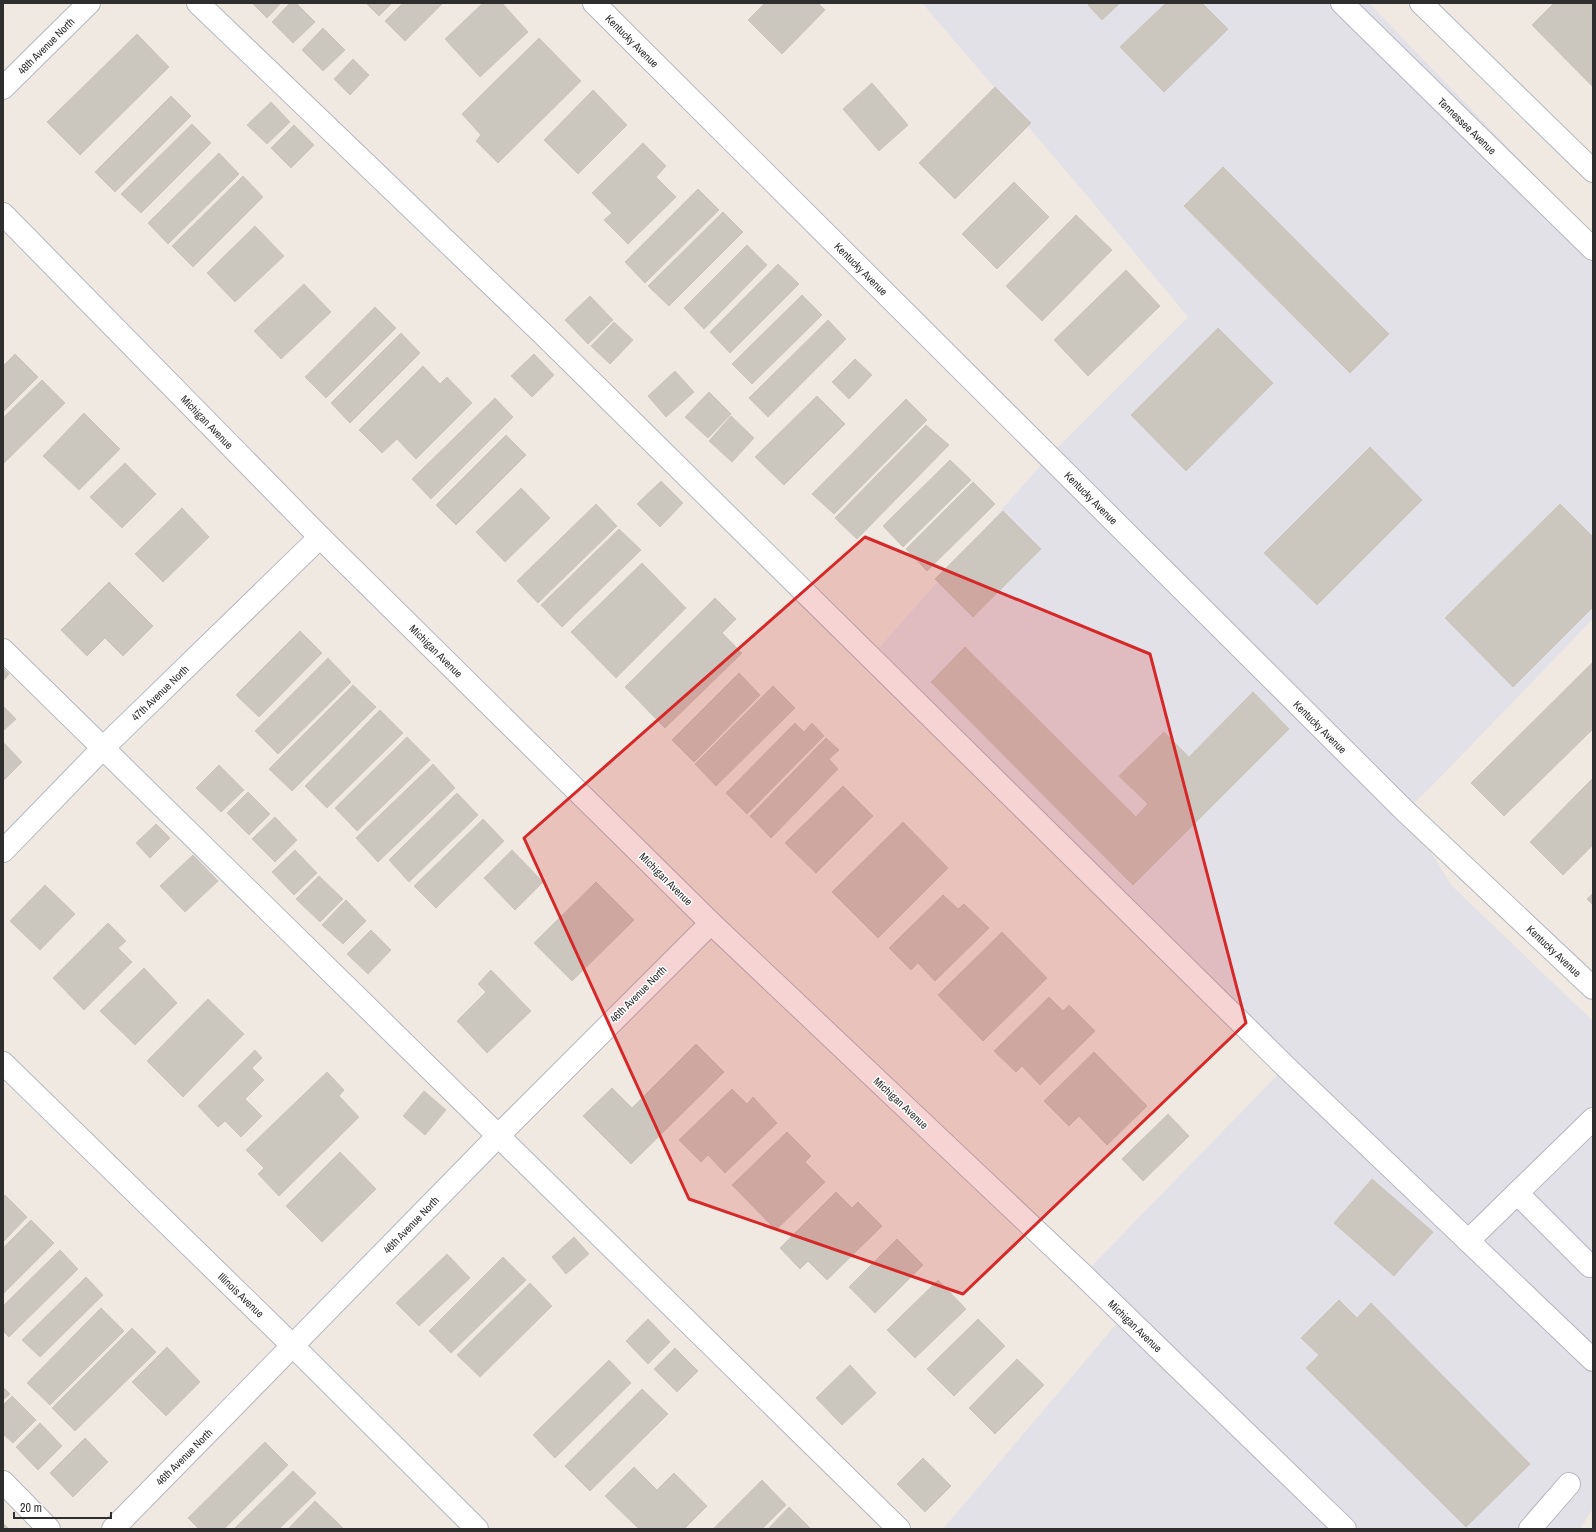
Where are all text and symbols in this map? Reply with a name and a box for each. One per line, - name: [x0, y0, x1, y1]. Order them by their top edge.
- street label: Kentucky Avenue: [602, 11, 662, 71]
- street label: 48th Avenue North: [15, 15, 77, 77]
- street label: Tennessee Avenue: [1435, 95, 1499, 157]
- street label: Kentucky Avenue: [831, 239, 891, 299]
- street label: Michigan Avenue: [178, 392, 236, 452]
- street label: Kentucky Avenue: [1061, 468, 1121, 528]
- street label: Michigan Avenue: [406, 621, 466, 681]
- street label: 47th Avenue North: [128, 662, 192, 724]
- street label: Kentucky Avenue: [1290, 697, 1350, 757]
- street label: Michigan Avenue: [636, 849, 696, 909]
- street label: Kentucky Avenue: [1524, 922, 1584, 980]
- street label: 46th Avenue North: [607, 963, 669, 1025]
- street label: Michigan Avenue: [871, 1074, 931, 1132]
- street label: 46th Avenue North: [380, 1193, 442, 1257]
- street label: Illinois Avenue: [215, 1270, 267, 1320]
- street label: Michigan Avenue: [1105, 1297, 1165, 1355]
- street label: 46th Avenue North: [153, 1426, 215, 1488]
- scale bar: [14, 1494, 111, 1520]
- text: 20 m: [20, 1500, 42, 1516]

